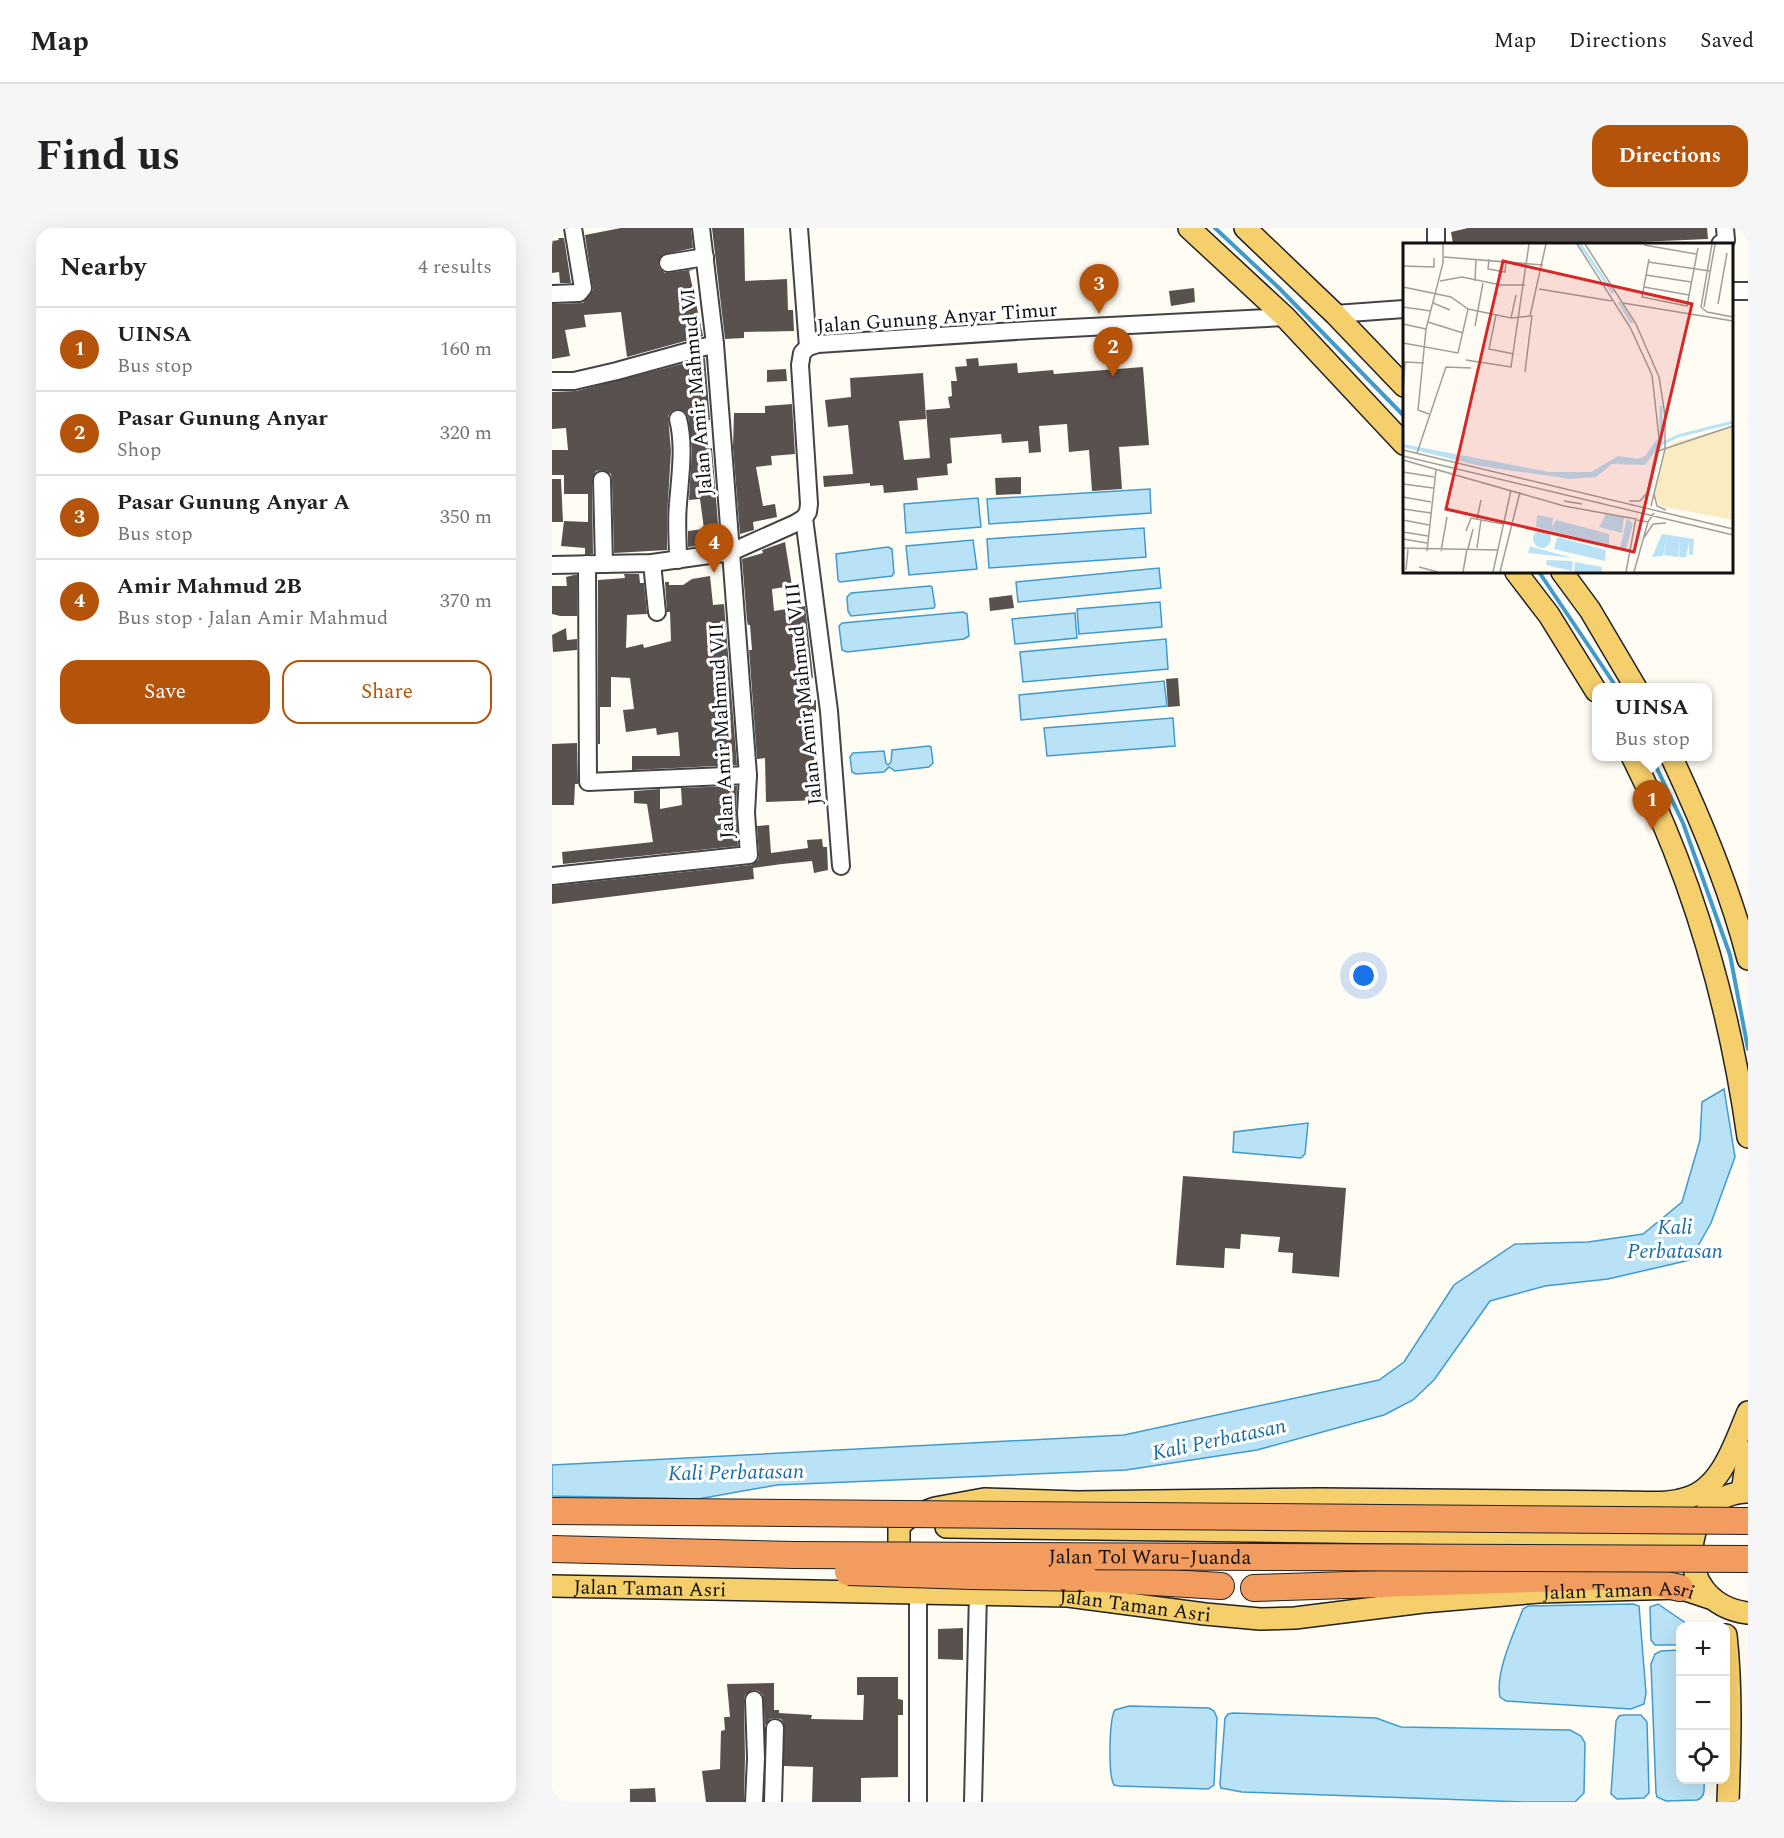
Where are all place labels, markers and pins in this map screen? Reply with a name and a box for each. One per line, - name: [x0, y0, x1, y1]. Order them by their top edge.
- pin: 3: [1080, 264, 1118, 314]
- pin: 2: [1094, 328, 1132, 377]
- pin: 4: [694, 524, 734, 573]
- pin: 1: [1632, 780, 1672, 830]

